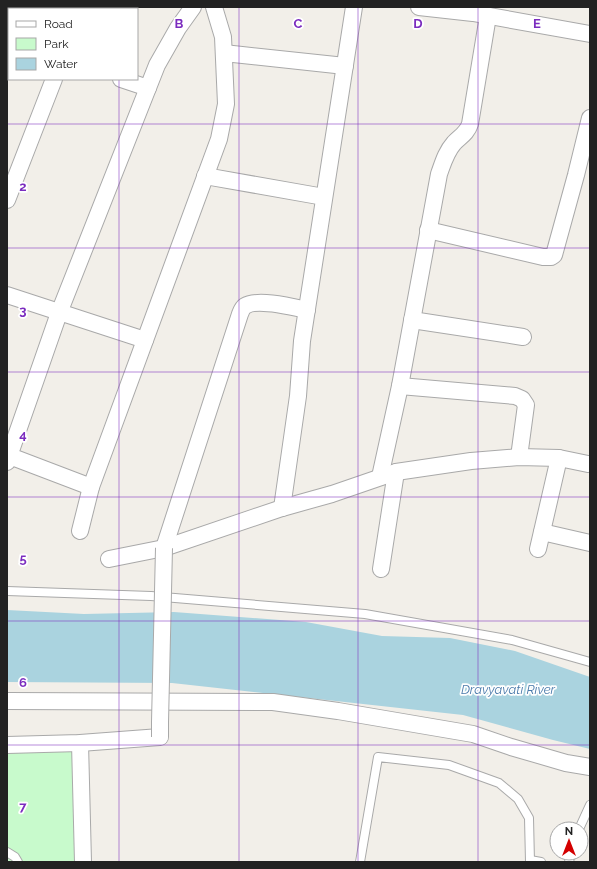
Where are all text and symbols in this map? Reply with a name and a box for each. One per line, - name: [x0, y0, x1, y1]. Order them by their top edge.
- legend: [8, 8, 138, 80]
- text: B: [175, 16, 184, 31]
- text: C: [294, 16, 303, 31]
- text: D: [413, 16, 423, 31]
- text: E: [533, 16, 541, 31]
- text: Road: [44, 17, 73, 31]
- text: Park: [44, 37, 69, 51]
- text: Water: [44, 57, 78, 71]
- text: 2: [19, 179, 27, 194]
- text: 3: [19, 303, 27, 318]
- text: 4: [19, 427, 27, 442]
- text: 5: [19, 551, 27, 566]
- text: 6: [19, 675, 27, 690]
- water label: Dravyavati River: [461, 682, 556, 697]
- text: 7: [19, 799, 27, 814]
- north arrow: [549, 821, 589, 861]
- text: N: [565, 825, 573, 838]

